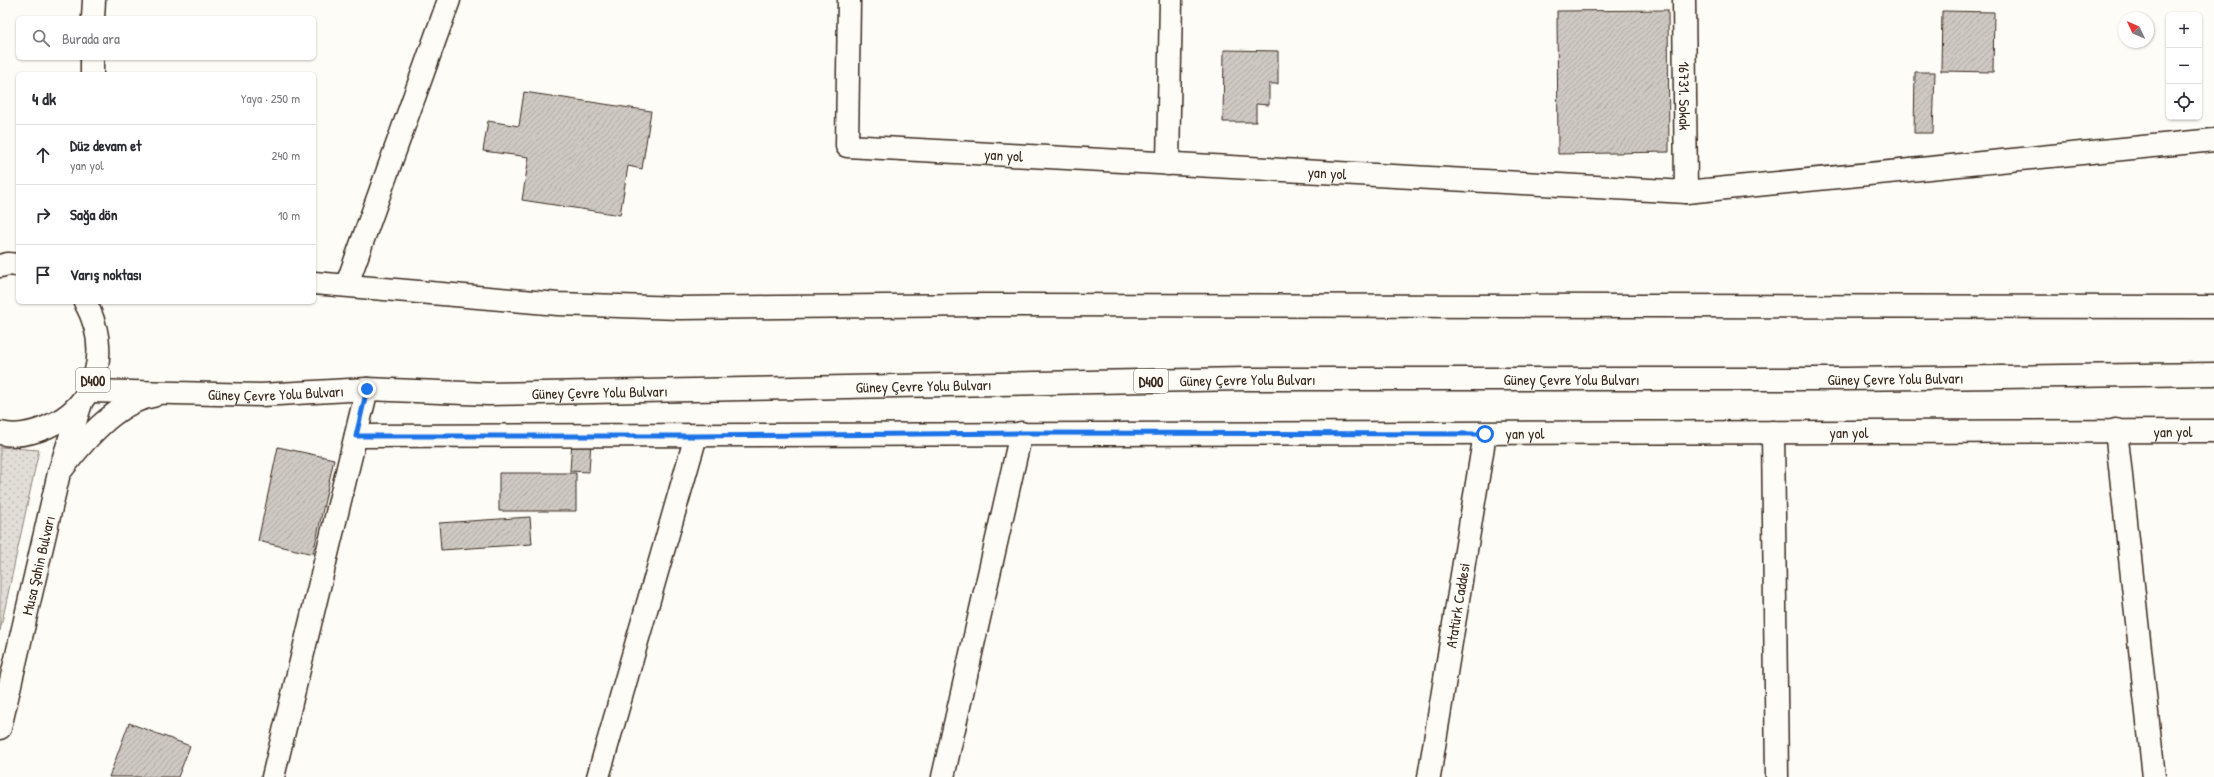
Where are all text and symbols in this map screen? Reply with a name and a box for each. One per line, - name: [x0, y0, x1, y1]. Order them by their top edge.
- north arrow: [2118, 12, 2154, 48]
- map controls: [2166, 12, 2202, 120]
- button: +: [2166, 12, 2202, 48]
- search box: [16, 16, 316, 60]
- icon: search: [30, 27, 52, 49]
- text: Burada ara: [62, 28, 120, 49]
- button: −: [2166, 48, 2202, 84]
- street label: 16731. Sokak: [1674, 61, 1696, 131]
- button: locate: [2166, 84, 2202, 120]
- text: 4 dk: [32, 87, 56, 110]
- text: Yaya · 250 m: [241, 89, 300, 107]
- text: Düz devam et: [70, 135, 141, 156]
- street label: yan yol: [984, 143, 1024, 166]
- icon: ahead: [32, 144, 54, 166]
- text: 240 m: [271, 146, 300, 164]
- text: yan yol: [70, 156, 104, 174]
- street label: yan yol: [1307, 161, 1347, 184]
- icon: right: [32, 204, 54, 226]
- text: Sağa dön: [70, 204, 117, 225]
- text: 10 m: [278, 206, 300, 224]
- icon: arrive: [32, 264, 54, 286]
- text: Varış noktası: [70, 264, 142, 285]
- street label: Güney Çevre Yolu Bulvarı: [1827, 367, 1964, 390]
- road number: D400: [76, 368, 110, 392]
- road number: D400: [1134, 369, 1168, 393]
- street label: Güney Çevre Yolu Bulvarı: [1179, 369, 1316, 391]
- street label: Güney Çevre Yolu Bulvarı: [1503, 369, 1640, 390]
- street label: Güney Çevre Yolu Bulvarı: [855, 374, 992, 397]
- street label: Güney Çevre Yolu Bulvarı: [208, 380, 344, 406]
- route end: [358, 380, 376, 398]
- street label: Güney Çevre Yolu Bulvarı: [531, 380, 668, 404]
- street label: yan yol: [1830, 421, 1868, 443]
- street label: yan yol: [2154, 421, 2192, 442]
- street label: yan yol: [1506, 422, 1544, 443]
- route start: [1476, 425, 1494, 443]
- street label: Musa Şahin Bulvarı: [16, 514, 59, 617]
- street label: Atatürk Caddesi: [1440, 561, 1474, 649]

